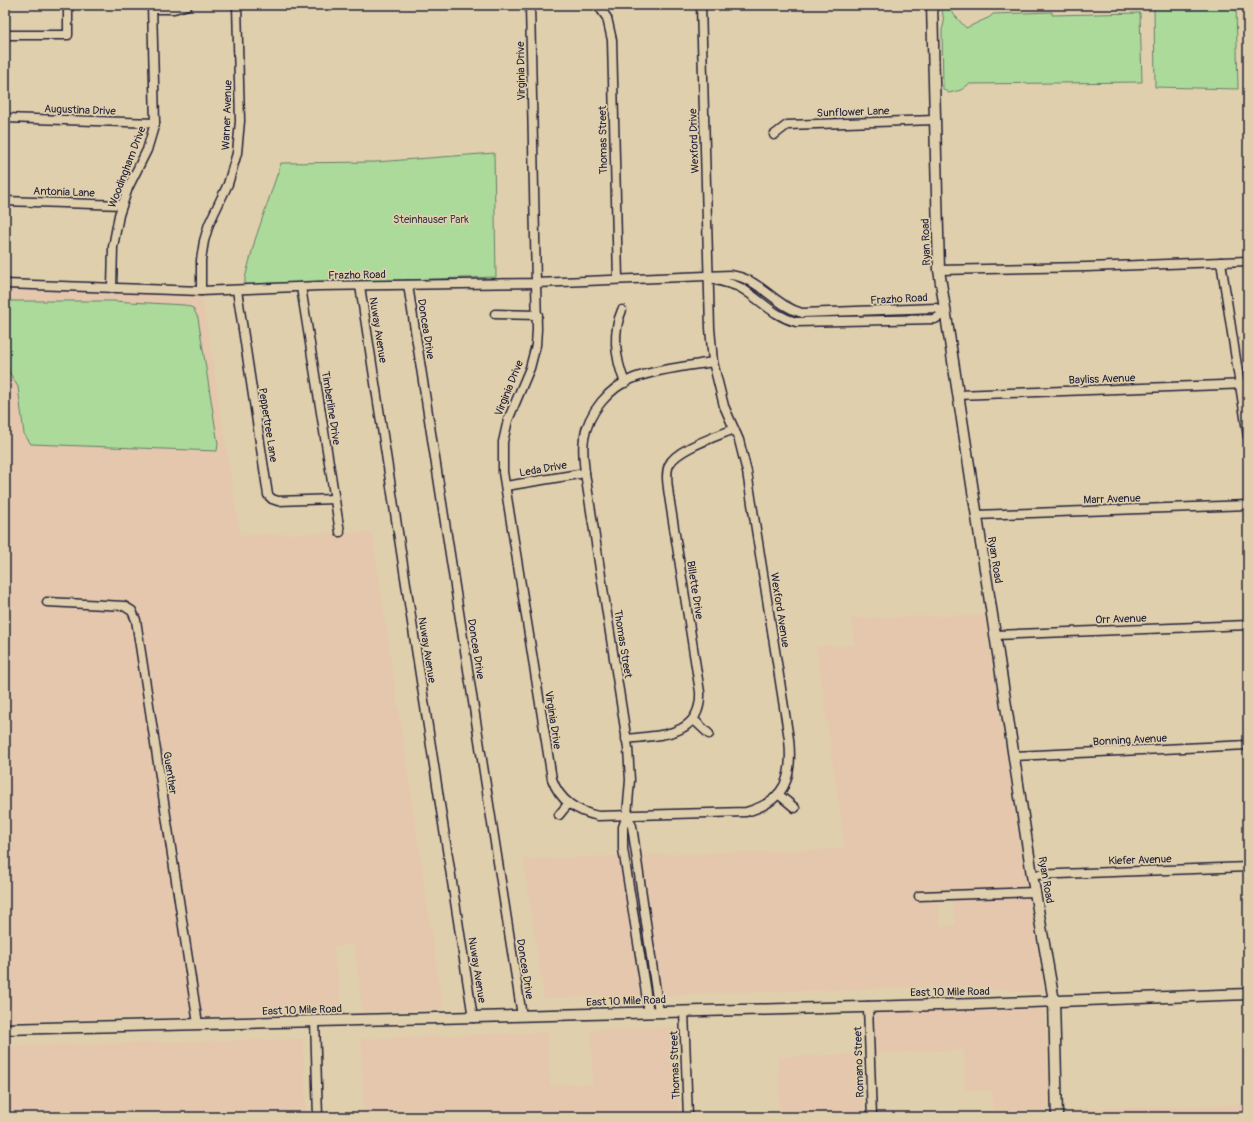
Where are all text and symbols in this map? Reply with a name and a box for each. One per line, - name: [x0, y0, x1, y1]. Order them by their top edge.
- street label: Virginia Drive: [514, 41, 528, 101]
- street label: Warner Avenue: [219, 79, 235, 150]
- street label: Augustina Drive: [44, 102, 117, 118]
- street label: Sunflower Lane: [816, 104, 890, 120]
- street label: Thomas Street: [596, 105, 610, 175]
- street label: Wexford Drive: [686, 108, 702, 174]
- street label: Woodingham Drive: [105, 124, 149, 210]
- street label: Antonia Lane: [33, 184, 96, 200]
- park label: Steinhauser Park: [393, 213, 469, 226]
- street label: Ryan Road: [919, 218, 933, 266]
- street label: Frazho Road: [328, 268, 386, 282]
- street label: Frazho Road: [870, 291, 928, 307]
- street label: Nuway Avenue: [366, 296, 390, 364]
- street label: Doncea Drive: [415, 298, 437, 361]
- street label: Virginia Drive: [492, 358, 526, 418]
- street label: Timberline Drive: [319, 370, 343, 446]
- street label: Bayliss Avenue: [1068, 371, 1136, 387]
- street label: Peppertree Lane: [256, 387, 280, 464]
- street label: Leda Drive: [518, 458, 568, 480]
- street label: Marr Avenue: [1083, 491, 1141, 506]
- street label: Ryan Road: [985, 536, 1005, 584]
- street label: Billette Drive: [684, 560, 706, 621]
- street label: Wexford Avenue: [768, 572, 792, 649]
- street label: Thomas Street: [611, 609, 635, 680]
- street label: Orr Avenue: [1095, 612, 1147, 626]
- street label: Nuway Avenue: [415, 616, 439, 684]
- street label: Doncea Drive: [465, 618, 487, 681]
- street label: Virginia Drive: [542, 690, 564, 751]
- street label: Bonning Avenue: [1093, 732, 1168, 748]
- street label: Guenther: [160, 751, 180, 795]
- street label: Kiefer Avenue: [1108, 852, 1172, 868]
- street label: Ryan Road: [1035, 856, 1057, 904]
- street label: Nuway Avenue: [465, 936, 489, 1004]
- street label: Doncea Drive: [514, 938, 536, 1001]
- street label: East 10 Mile Road: [910, 985, 990, 999]
- street label: East 10 Mile Road: [586, 993, 666, 1009]
- street label: East 10 Mile Road: [262, 1002, 342, 1018]
- street label: Romano Street: [851, 1026, 867, 1098]
- street label: Thomas Street: [667, 1030, 683, 1100]

